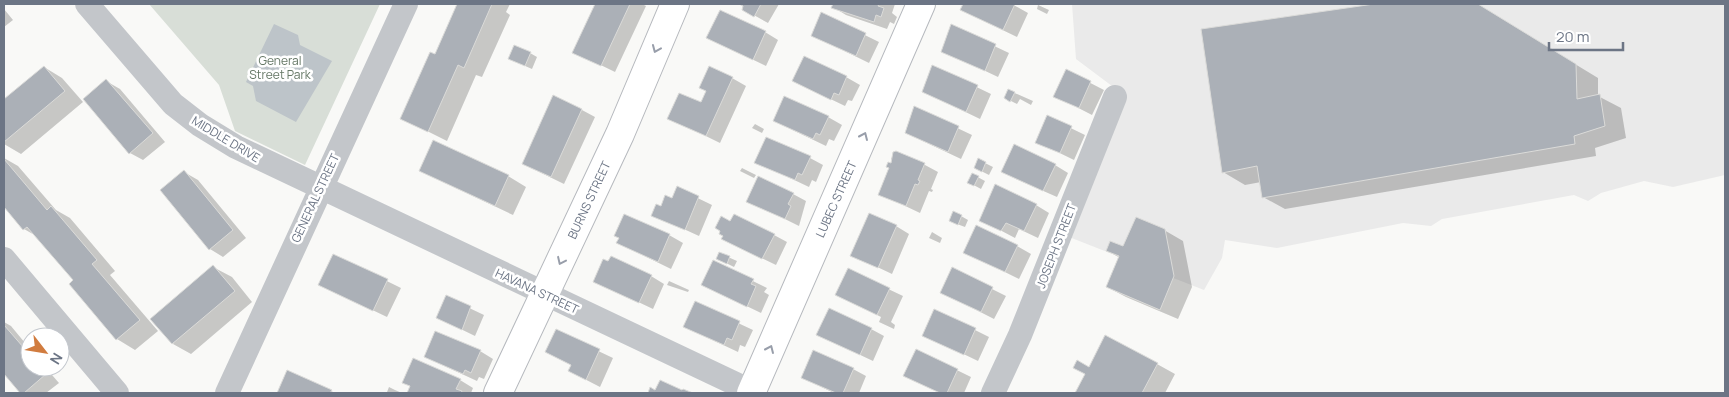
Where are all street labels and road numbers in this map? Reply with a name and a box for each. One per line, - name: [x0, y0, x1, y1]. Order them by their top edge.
- street label: MIDDLE DRIVE: [189, 112, 263, 166]
- street label: GENERAL STREET: [287, 150, 343, 245]
- street label: BURNS STREET: [563, 157, 615, 242]
- street label: LUBEC STREET: [811, 157, 861, 240]
- street label: JOSEPH STREET: [1032, 200, 1080, 291]
- street label: HAVANA STREET: [493, 264, 582, 318]

